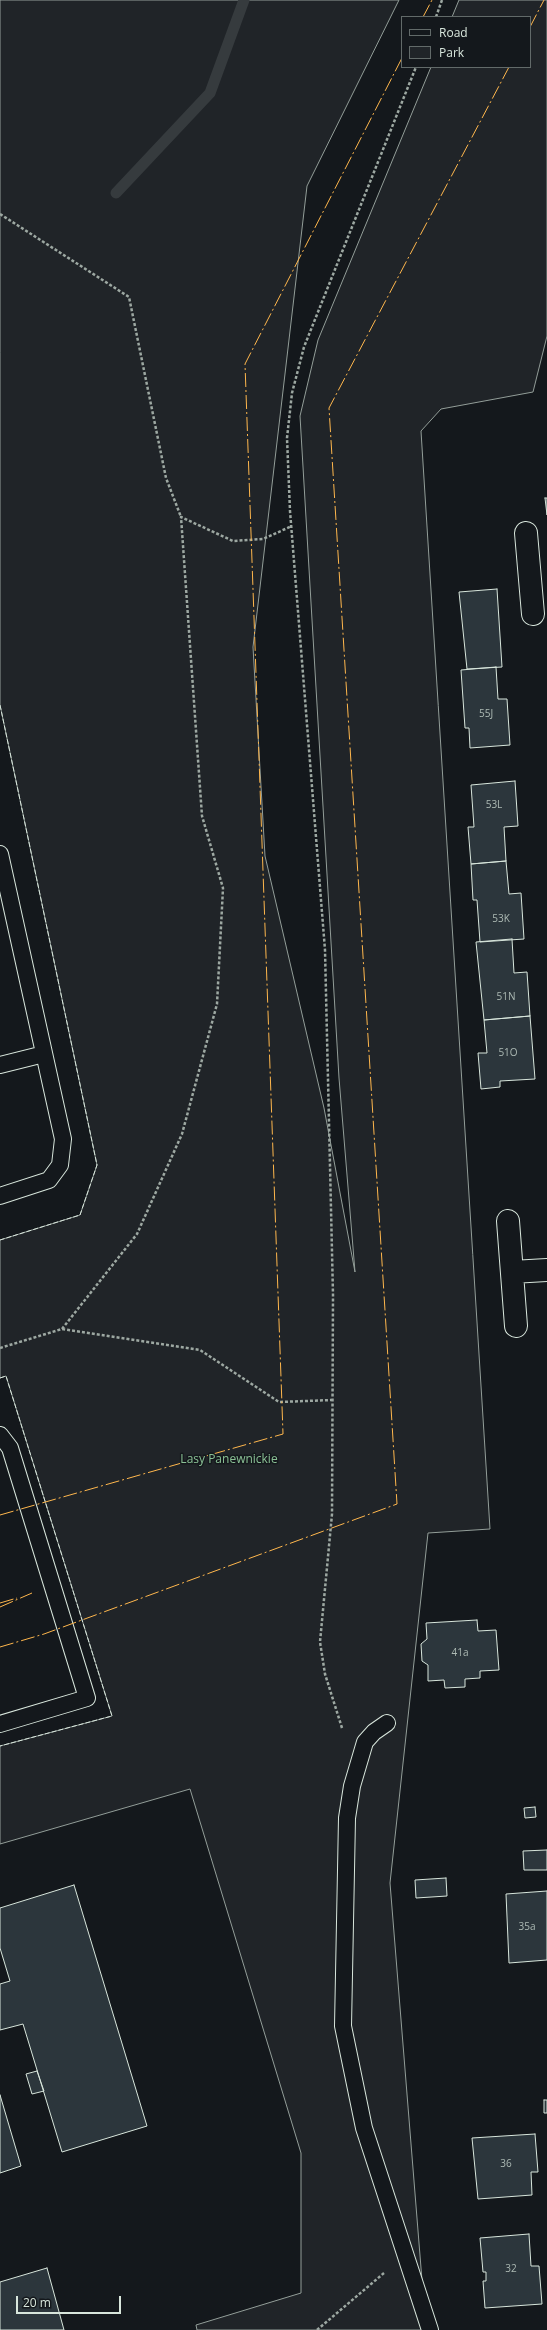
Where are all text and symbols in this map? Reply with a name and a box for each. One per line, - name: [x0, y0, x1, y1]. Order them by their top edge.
- legend: [401, 16, 531, 68]
- text: Road: [439, 24, 468, 41]
- text: Park: [439, 44, 464, 61]
- house number: 55J: [479, 708, 493, 720]
- house number: 53L: [486, 799, 502, 811]
- house number: 53K: [492, 913, 510, 925]
- house number: 51N: [497, 991, 515, 1003]
- house number: 51O: [498, 1047, 518, 1059]
- park label: Lasy Panewnickie: [180, 1453, 278, 1467]
- house number: 41a: [452, 1647, 468, 1659]
- house number: 35a: [519, 1921, 535, 1933]
- house number: 36: [500, 2158, 512, 2170]
- house number: 32: [505, 2263, 517, 2275]
- scale bar: [18, 2288, 123, 2314]
- text: 20 m: [23, 2294, 51, 2311]

